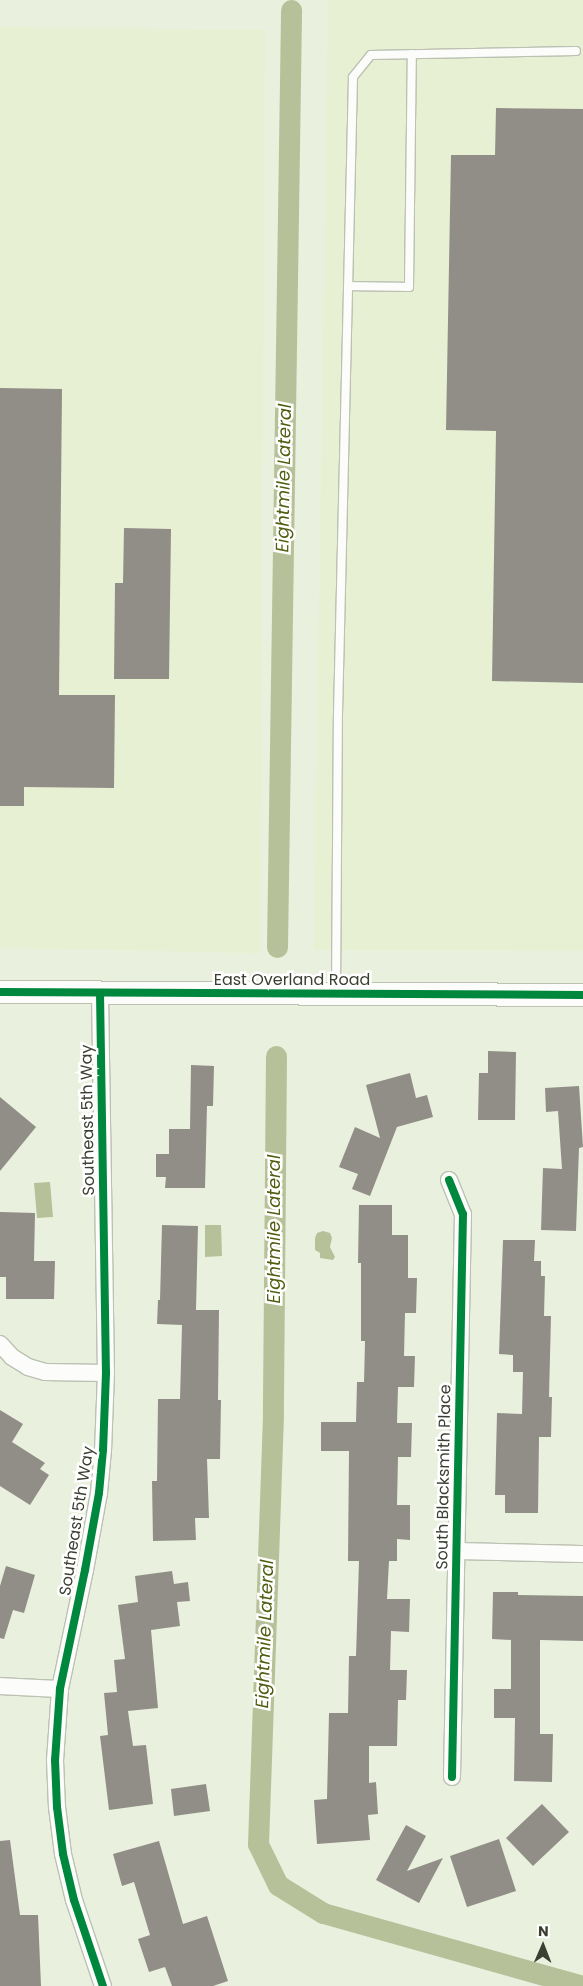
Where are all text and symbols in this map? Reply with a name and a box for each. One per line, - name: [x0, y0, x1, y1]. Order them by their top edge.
- water label: Eightmile Lateral: [272, 403, 296, 553]
- street label: East Overland Road: [214, 970, 370, 990]
- street label: Southeast 5th Way: [77, 1044, 99, 1196]
- water label: Eightmile Lateral: [263, 1155, 285, 1303]
- street label: South Blacksmith Place: [433, 1384, 455, 1570]
- street label: Southeast 5th Way: [56, 1445, 98, 1597]
- water label: Eightmile Lateral: [252, 1559, 278, 1709]
- north arrow: [518, 1921, 568, 1971]
- text: N: [538, 1921, 549, 1941]

